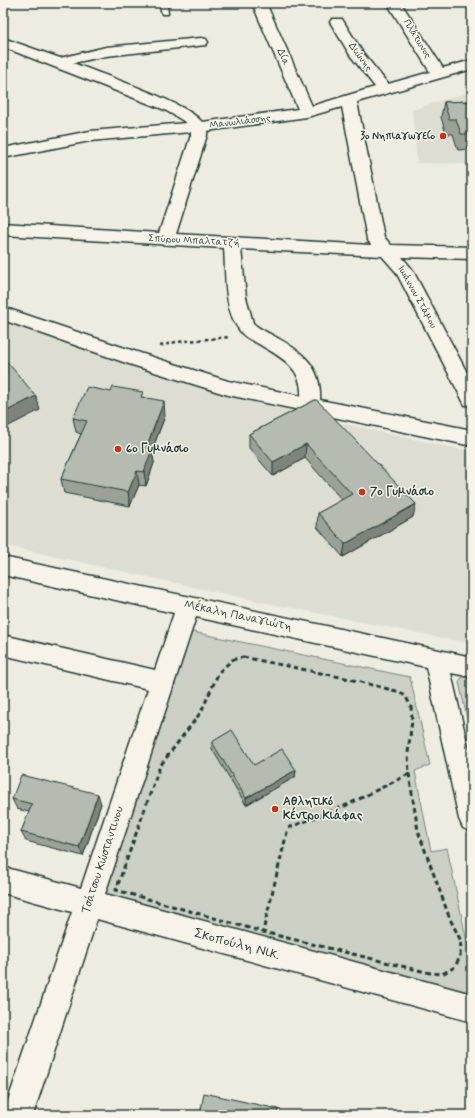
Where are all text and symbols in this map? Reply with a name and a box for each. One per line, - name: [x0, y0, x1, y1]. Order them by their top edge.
- street label: Πλάτωνος: [400, 17, 434, 61]
- street label: Διώνης: [345, 40, 375, 75]
- street label: Δία: [274, 46, 294, 68]
- street label: Μανωλιάσσης: [209, 112, 272, 132]
- place label: 3ο Νηπιαγωγείο: [361, 129, 436, 143]
- marker: 3ο Νηπιαγωγείο: [438, 131, 448, 141]
- street label: Σπύρου Μπαλτατζή: [148, 232, 240, 250]
- street label: Ιωάννου Στάμου: [394, 263, 440, 331]
- place label: 6ο Γυμνάσιο: [126, 441, 189, 457]
- marker: 6ο Γυμνάσιο: [113, 444, 123, 454]
- place label: 7ο Γυμνάσιο: [370, 484, 434, 500]
- marker: 7ο Γυμνάσιο: [357, 487, 367, 497]
- street label: Μέκαλη Παναγιώτη: [183, 596, 294, 635]
- place label: Αθλητικό Κέντρο Κιάφας: [283, 794, 363, 824]
- street label: Τσάτσου Κώσταντινου: [78, 804, 128, 916]
- marker: Αθλητικό Κέντρο Κιάφας: [270, 804, 280, 814]
- street label: Σκοπούλη Νικ.: [192, 924, 282, 964]

